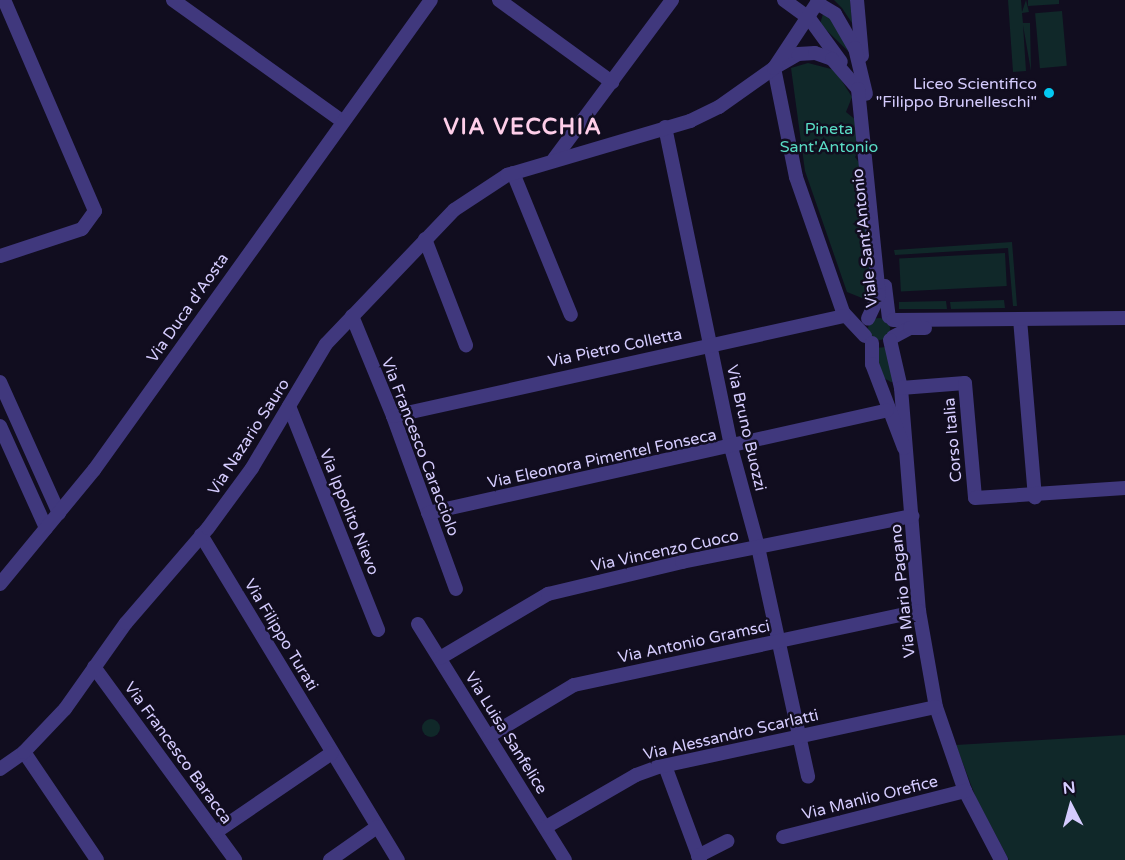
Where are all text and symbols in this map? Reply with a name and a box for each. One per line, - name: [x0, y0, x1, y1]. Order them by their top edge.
- place label: Liceo Scientifico "Filippo Brunelleschi": [876, 74, 1037, 112]
- marker: Liceo Scientifico "Filippo Brunelleschi": [1042, 86, 1056, 100]
- district label: VIA VECCHIA: [444, 115, 602, 141]
- park label: Pineta Sant'Antonio: [780, 119, 878, 157]
- street label: Viale Sant'Antonio: [848, 167, 882, 309]
- street label: Via Duca d'Aosta: [143, 250, 233, 366]
- street label: Via Pietro Colletta: [546, 324, 684, 372]
- street label: Via Francesco Caracciolo: [377, 355, 463, 539]
- street label: Via Bruno Buozzi: [722, 363, 770, 493]
- street label: Via Nazario Sauro: [204, 375, 294, 499]
- street label: Corso Italia: [940, 397, 966, 483]
- street label: Via Eleonora Pimentel Fonseca: [486, 425, 718, 493]
- street label: Via Ippolito Nievo: [315, 446, 383, 578]
- street label: Via Mario Pagano: [886, 523, 920, 659]
- street label: Via Vincenzo Cuoco: [589, 526, 741, 576]
- street label: Via Filippo Turati: [240, 576, 322, 694]
- street label: Via Antonio Gramsci: [616, 617, 772, 667]
- street label: Via Luisa Sanfelice: [461, 668, 551, 798]
- street label: Via Francesco Baracca: [120, 678, 236, 828]
- street label: Via Alessandro Scarlatti: [641, 705, 821, 765]
- street label: Via Manlio Orefice: [800, 772, 940, 824]
- north arrow: [1041, 776, 1101, 836]
- text: N: [1062, 777, 1077, 799]

